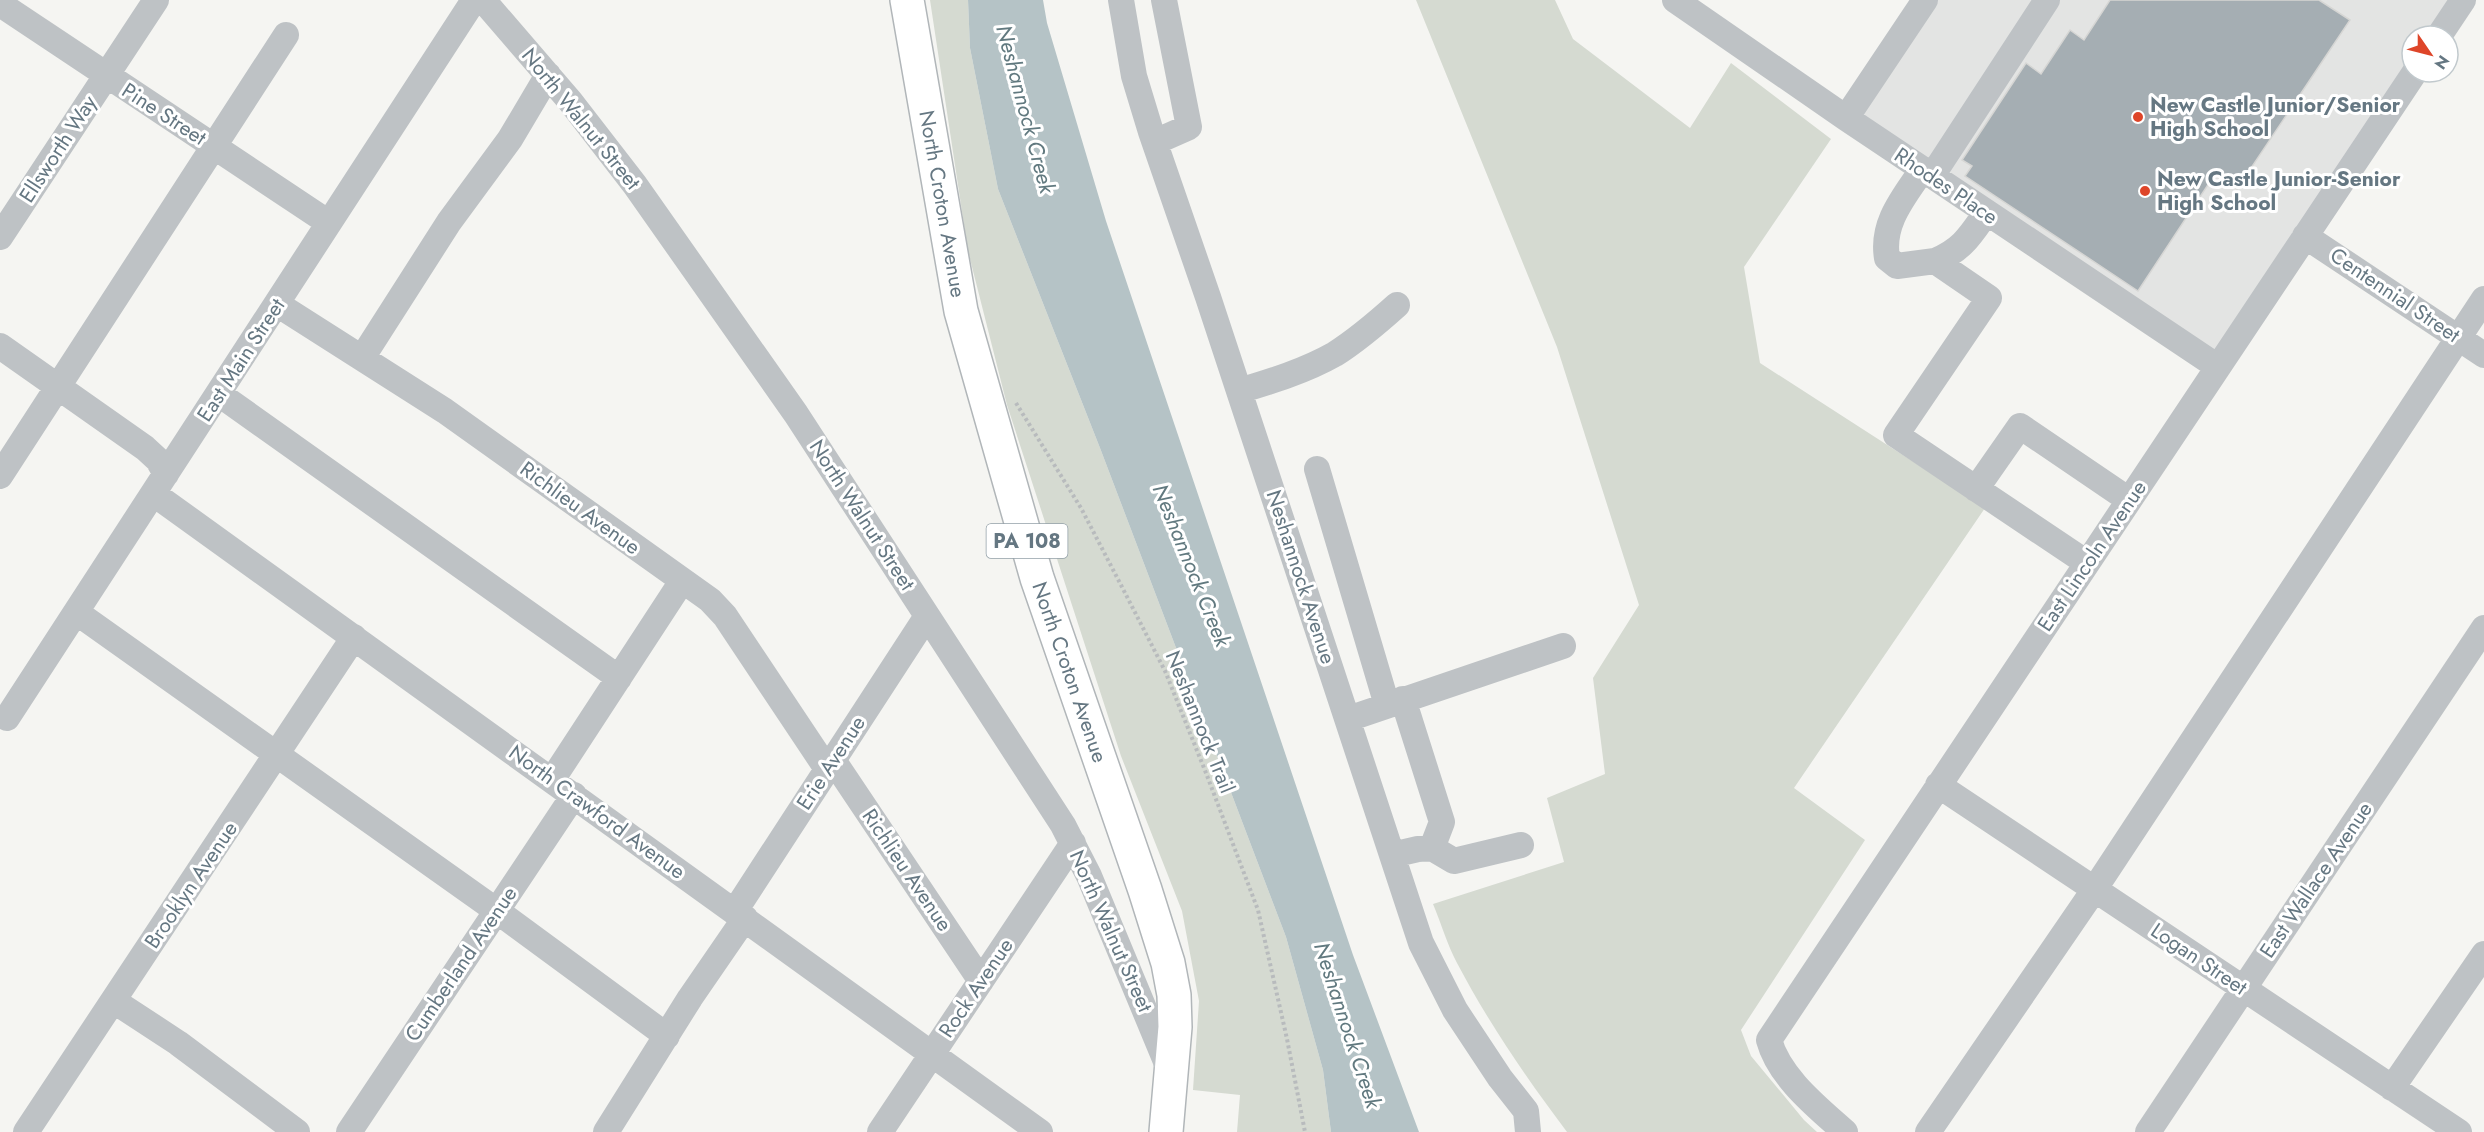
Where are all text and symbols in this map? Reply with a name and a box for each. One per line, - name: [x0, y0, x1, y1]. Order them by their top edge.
- water label: Neshannock Creek: [988, 21, 1064, 198]
- north arrow: [2400, 24, 2460, 84]
- street label: North Walnut Street: [514, 42, 648, 196]
- text: N: [2429, 51, 2455, 74]
- street label: Pine Street: [116, 75, 212, 153]
- street label: Ellsworth Way: [12, 89, 104, 209]
- place label: New Castle Junior/Senior High School: [2150, 90, 2401, 144]
- street label: North Croton Avenue: [911, 108, 973, 300]
- marker: New Castle Junior/Senior High School: [2131, 110, 2145, 124]
- street label: Rhodes Place: [1888, 140, 2004, 232]
- place label: New Castle Junior-Senior High School: [2157, 164, 2401, 218]
- marker: New Castle Junior-Senior High School: [2138, 184, 2152, 198]
- street label: Centennial Street: [2324, 240, 2466, 350]
- street label: East Main Street: [190, 293, 292, 427]
- street label: North Walnut Street: [802, 434, 922, 596]
- street label: Richlieu Avenue: [514, 454, 646, 562]
- street label: East Lincoln Avenue: [2030, 474, 2154, 638]
- water label: Neshannock Creek: [1145, 479, 1240, 653]
- street label: Neshannock Avenue: [1259, 486, 1343, 668]
- road number: PA 108: [986, 524, 1068, 558]
- street label: North Croton Avenue: [1024, 578, 1115, 767]
- street label: Neshannock Trail: [1158, 646, 1242, 798]
- street label: Erie Avenue: [789, 710, 873, 816]
- street label: North Crawford Avenue: [503, 738, 692, 886]
- street label: East Wallace Avenue: [2253, 796, 2380, 964]
- street label: Richlieu Avenue: [855, 803, 959, 937]
- street label: Brooklyn Avenue: [137, 815, 245, 955]
- street label: North Walnut Street: [1062, 845, 1160, 1017]
- street label: Cumberland Avenue: [398, 880, 524, 1048]
- street label: Logan Street: [2145, 916, 2253, 1002]
- street label: Rock Avenue: [932, 932, 1020, 1044]
- water label: Neshannock Creek: [1306, 938, 1390, 1114]

